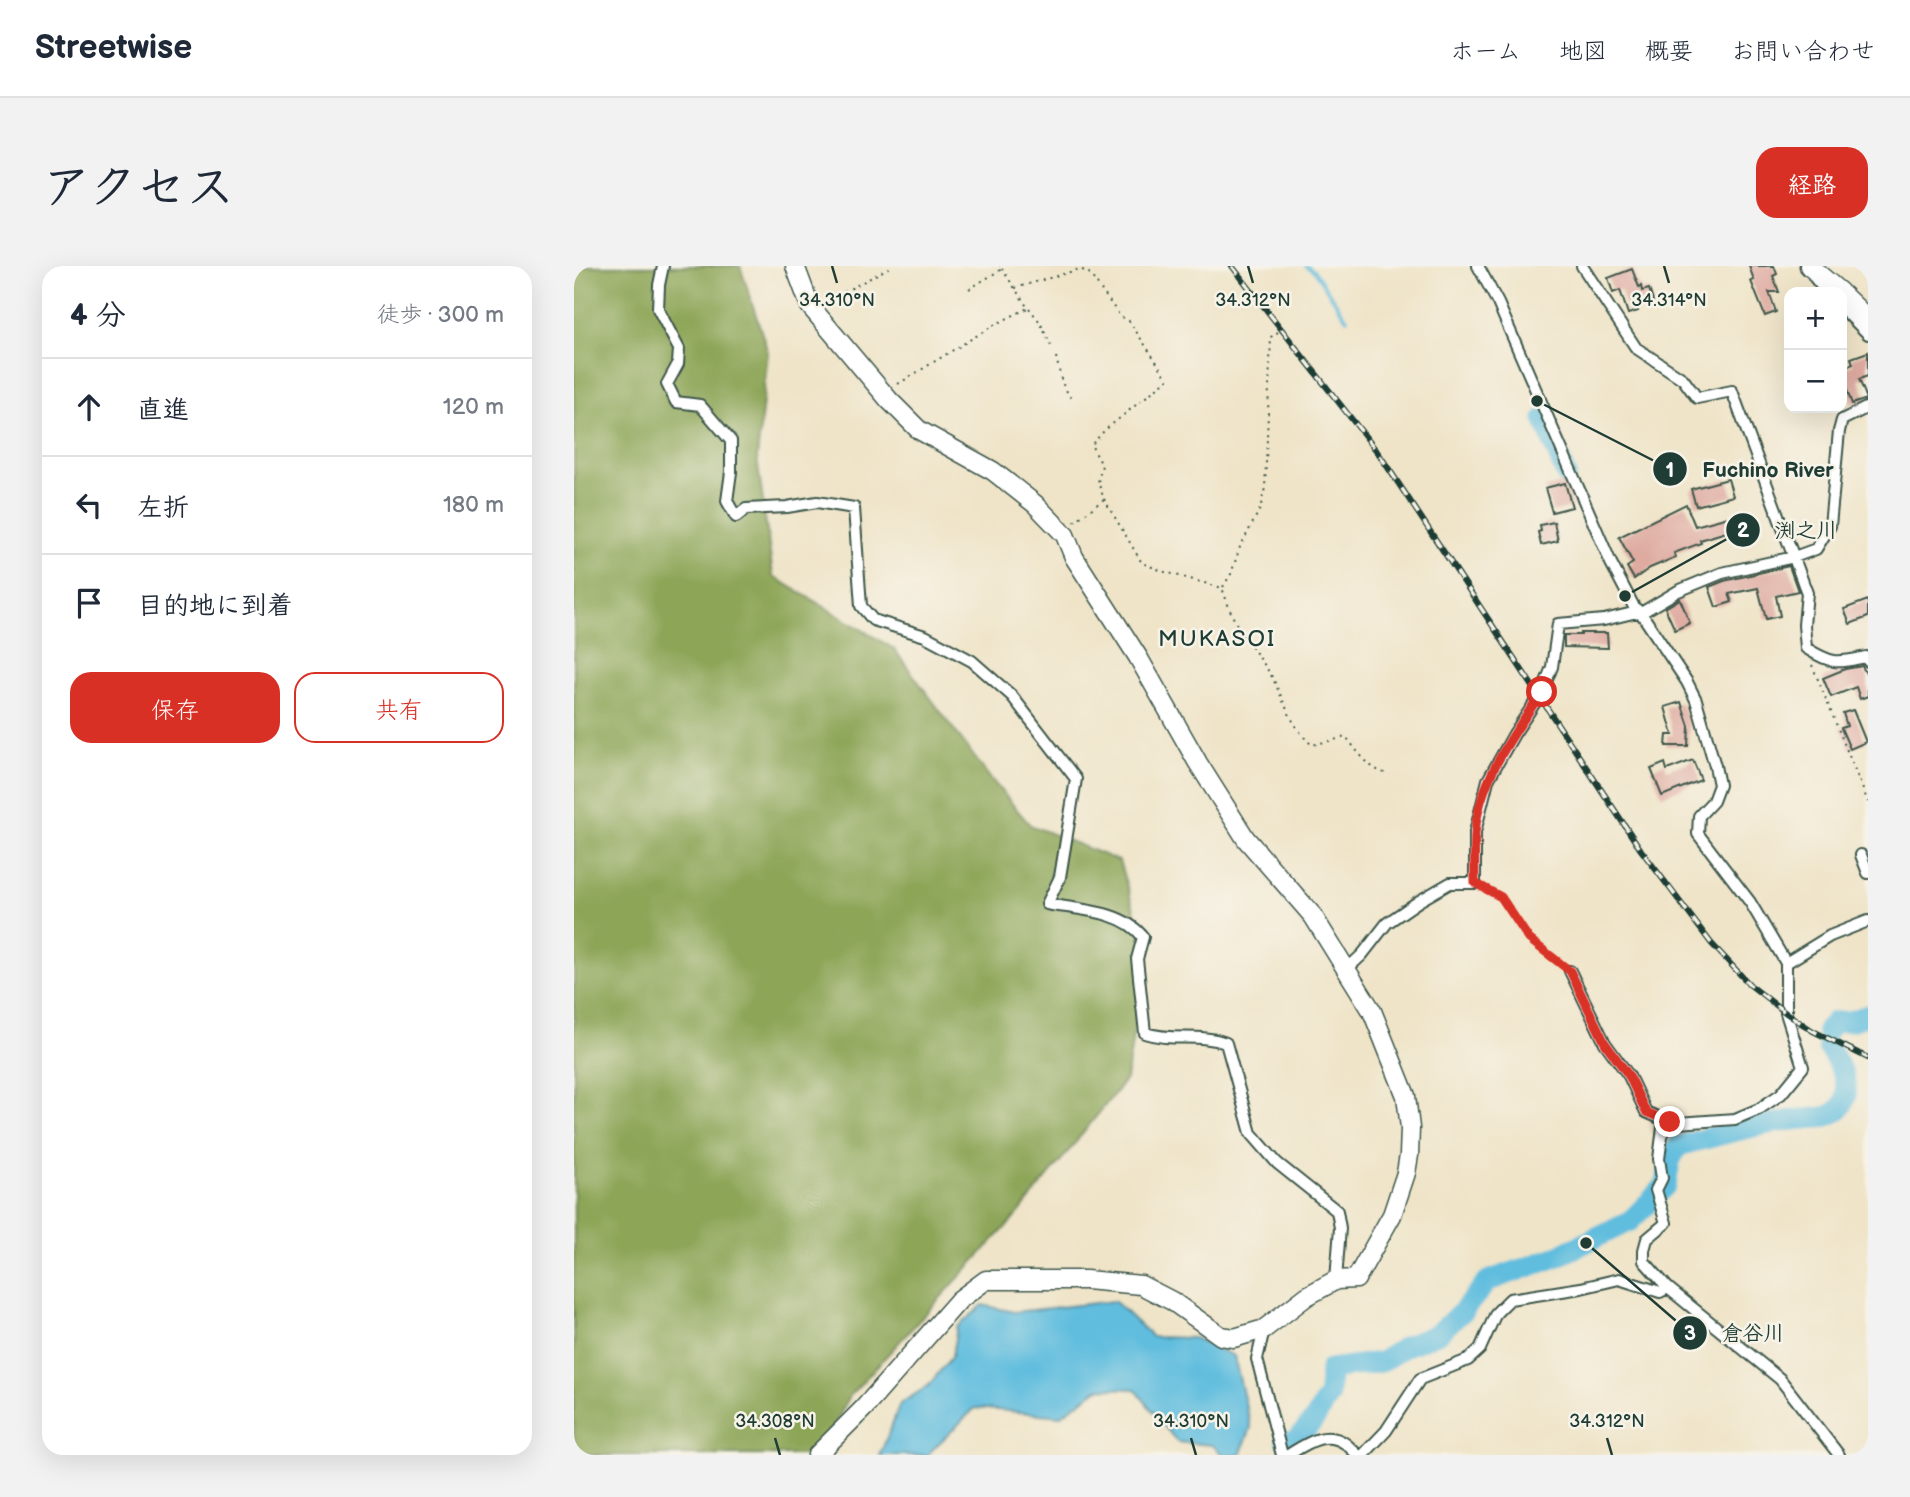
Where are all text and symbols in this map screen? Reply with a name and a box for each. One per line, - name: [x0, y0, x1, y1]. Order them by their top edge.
- text: Streetwise: [35, 28, 192, 68]
- text: ホーム: [1450, 37, 1521, 66]
- text: 地図: [1559, 37, 1607, 66]
- text: 概要: [1645, 37, 1693, 66]
- text: お問い合わせ: [1731, 37, 1875, 66]
- button: 経路: [1756, 147, 1868, 218]
- text: アクセス: [42, 159, 235, 218]
- map controls: [1784, 287, 1847, 413]
- button: +: [1784, 287, 1847, 350]
- text: 34.310°N: [799, 290, 875, 311]
- text: 34.312°N: [1215, 290, 1291, 311]
- text: 34.314°N: [1631, 290, 1707, 311]
- text: 4 分: [70, 298, 126, 334]
- text: 徒歩 · 300 m: [377, 301, 504, 329]
- button: −: [1784, 350, 1847, 413]
- icon: ahead: [70, 388, 108, 426]
- text: 120 m: [443, 393, 504, 421]
- text: 直進: [137, 395, 189, 426]
- callout: Fuchino River: [1653, 448, 1847, 490]
- text: 1: [1666, 458, 1674, 483]
- text: Fuchino River: [1702, 458, 1834, 483]
- icon: left: [70, 486, 108, 524]
- text: 180 m: [443, 491, 504, 519]
- text: 左折: [137, 493, 189, 524]
- callout: 渕之川: [1726, 509, 1852, 551]
- text: 2: [1737, 518, 1750, 543]
- text: 渕之川: [1775, 518, 1838, 543]
- icon: arrive: [70, 584, 108, 622]
- text: 目的地に到着: [137, 591, 293, 622]
- district label: MUKASOI: [1158, 625, 1276, 653]
- button: 保存: [70, 672, 280, 743]
- button: 共有: [294, 672, 504, 743]
- route start: [1526, 676, 1557, 707]
- route end: [1654, 1106, 1685, 1137]
- callout: 倉谷川: [1673, 1312, 1799, 1354]
- text: 3: [1684, 1321, 1696, 1346]
- text: 倉谷川: [1722, 1321, 1785, 1346]
- text: 34.308°N: [735, 1411, 815, 1432]
- text: 34.310°N: [1153, 1411, 1229, 1432]
- text: 34.312°N: [1569, 1411, 1645, 1432]

